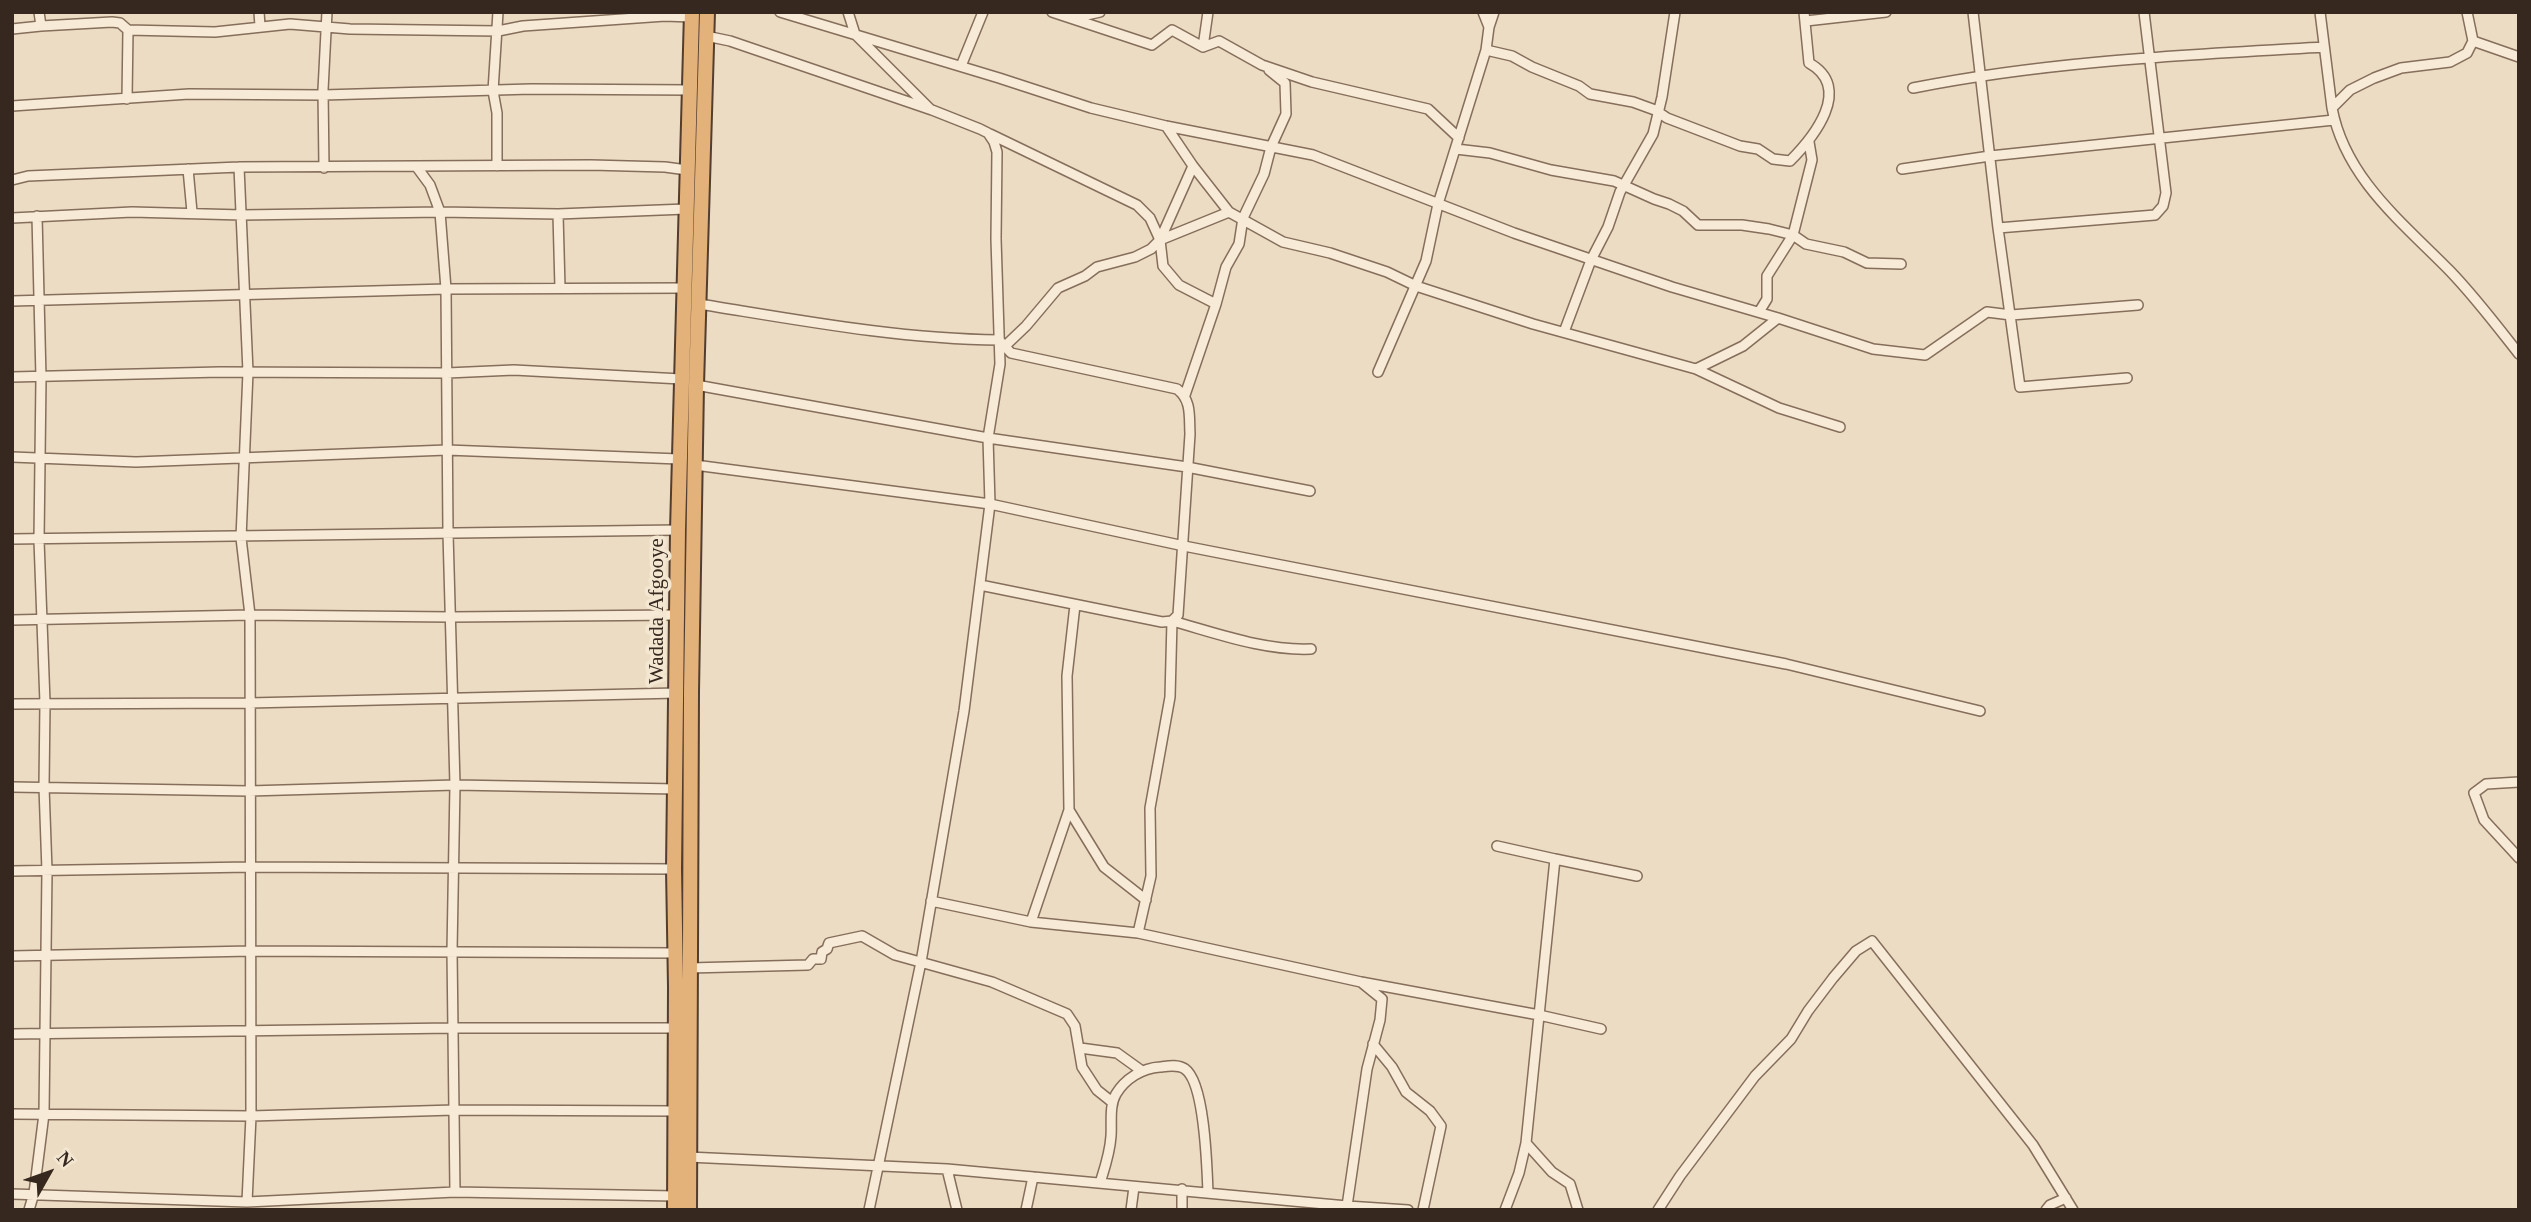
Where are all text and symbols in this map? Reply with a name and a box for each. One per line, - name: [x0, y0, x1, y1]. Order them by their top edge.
- street label: Wadada Afgooye: [644, 536, 670, 686]
- north arrow: [14, 1138, 84, 1208]
- text: N: [53, 1147, 78, 1171]

